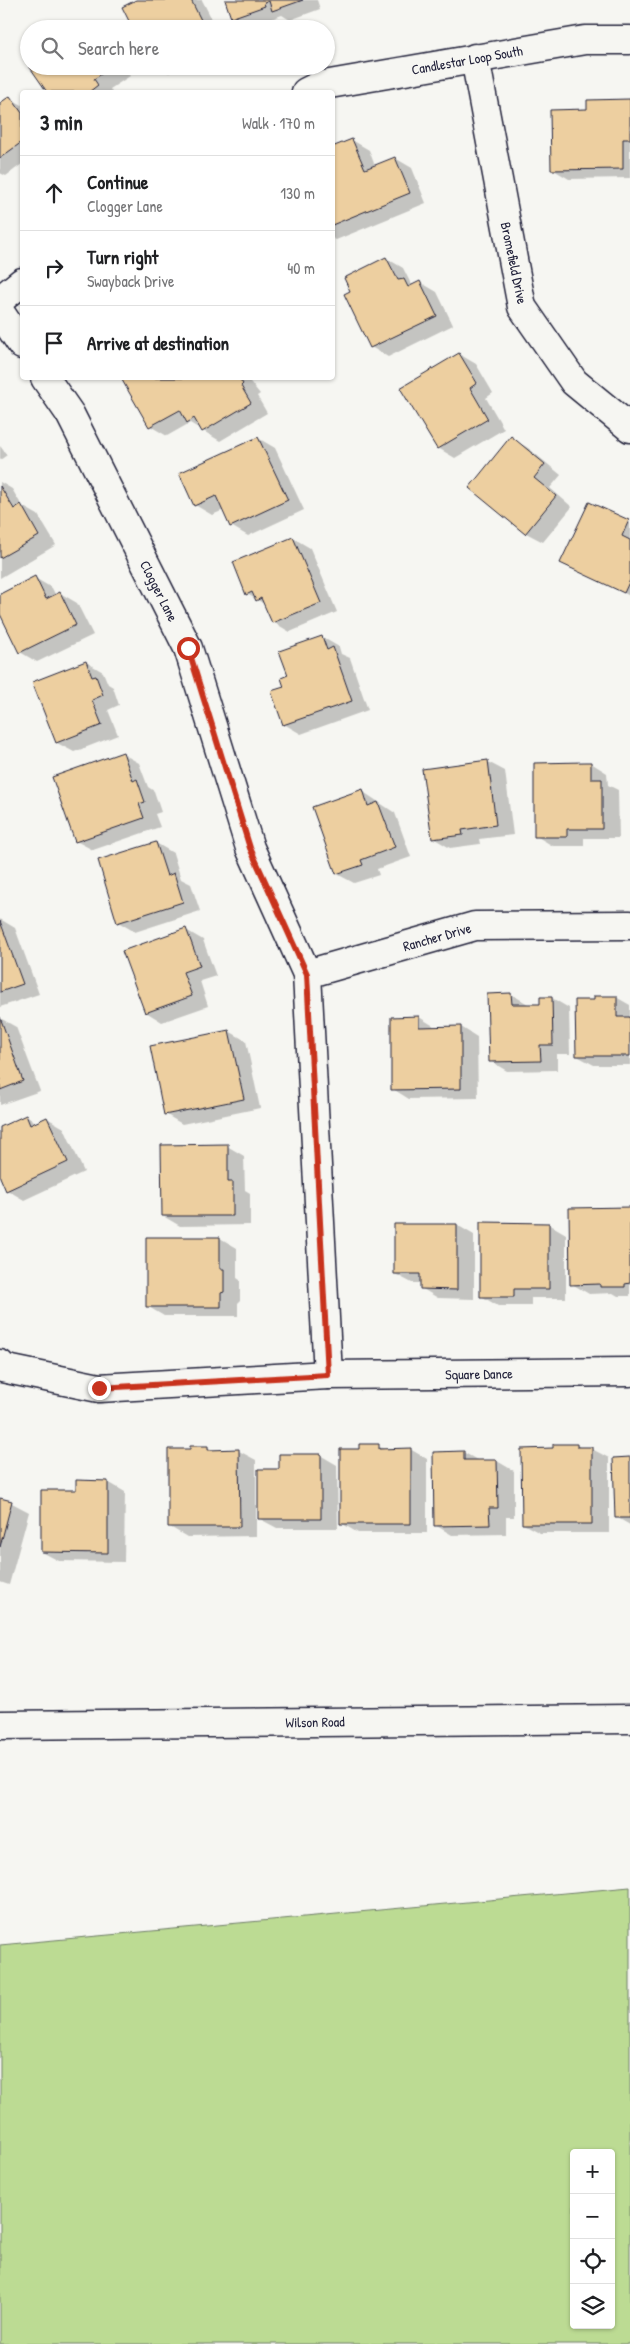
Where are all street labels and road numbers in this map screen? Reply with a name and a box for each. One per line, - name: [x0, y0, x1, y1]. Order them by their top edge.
- street label: Candlestar Loop South: [410, 40, 524, 80]
- street label: Bromefield Drive: [497, 220, 533, 306]
- street label: Clogger Lane: [135, 557, 183, 625]
- street label: Rancher Drive: [401, 918, 474, 955]
- street label: Square Dance: [445, 1363, 513, 1385]
- street label: Wilson Road: [285, 1711, 345, 1732]

